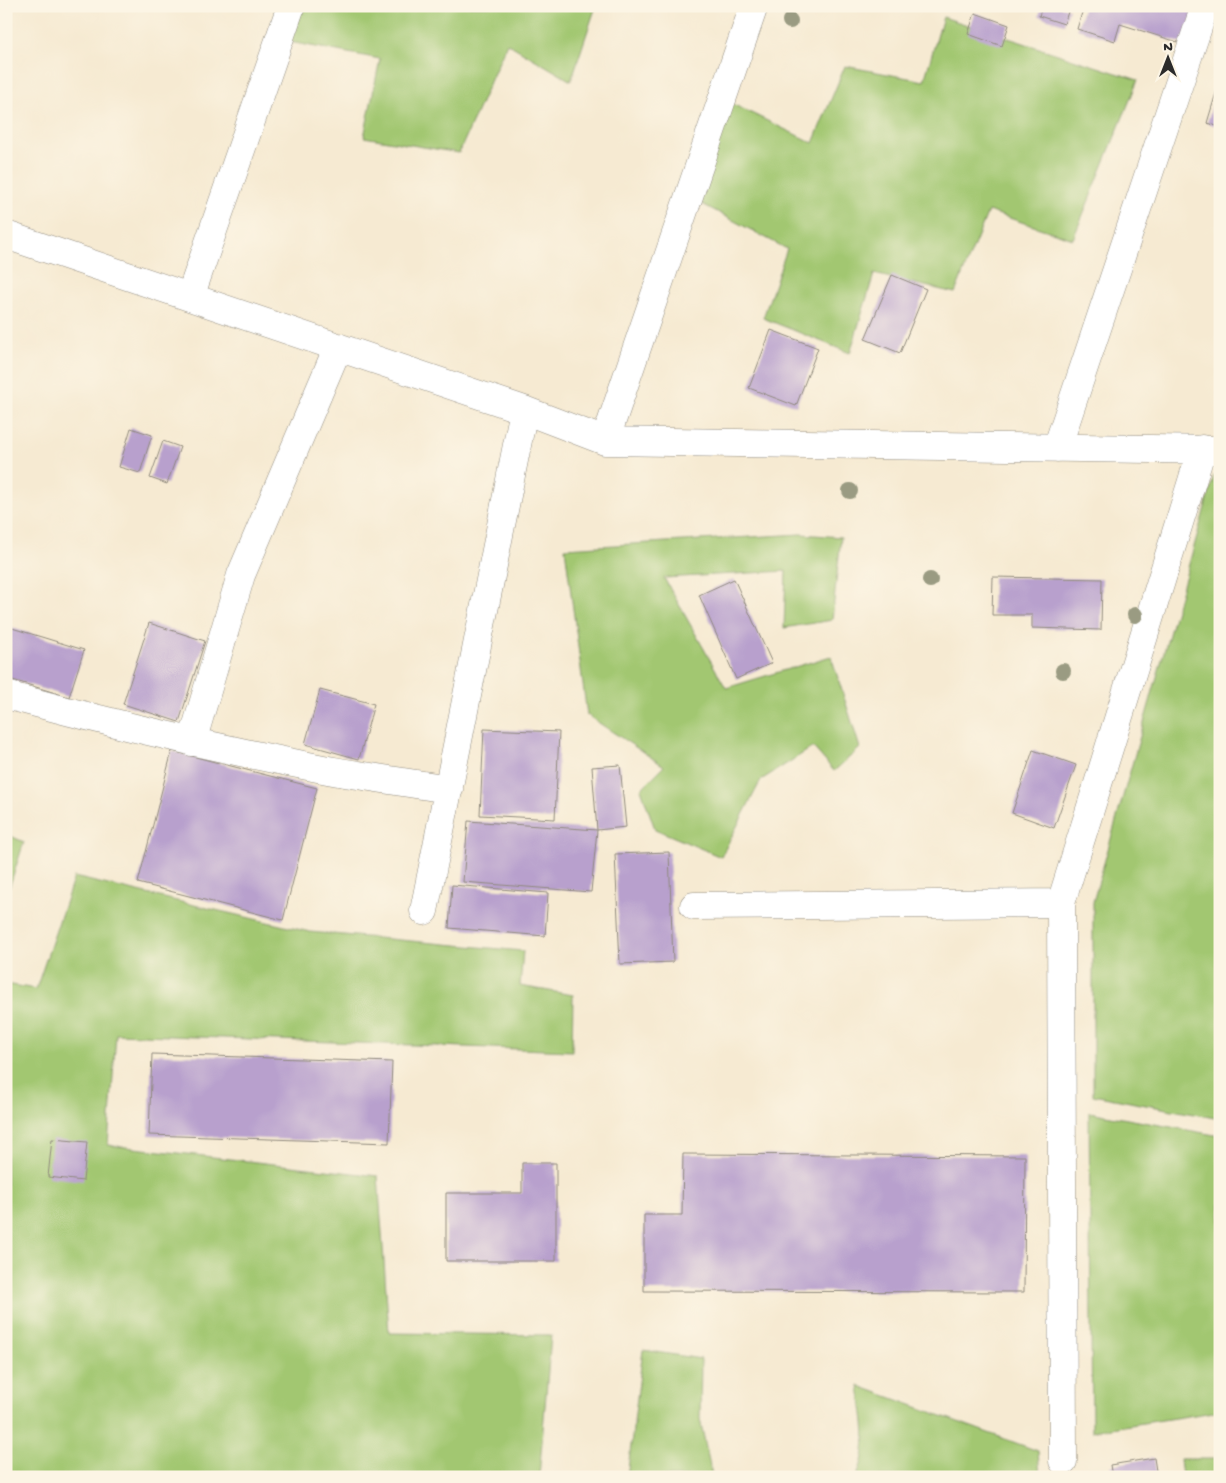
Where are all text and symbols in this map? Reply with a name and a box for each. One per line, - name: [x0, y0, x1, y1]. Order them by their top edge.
- north arrow: [1144, 32, 1194, 82]
- text: N: [1163, 39, 1173, 56]

